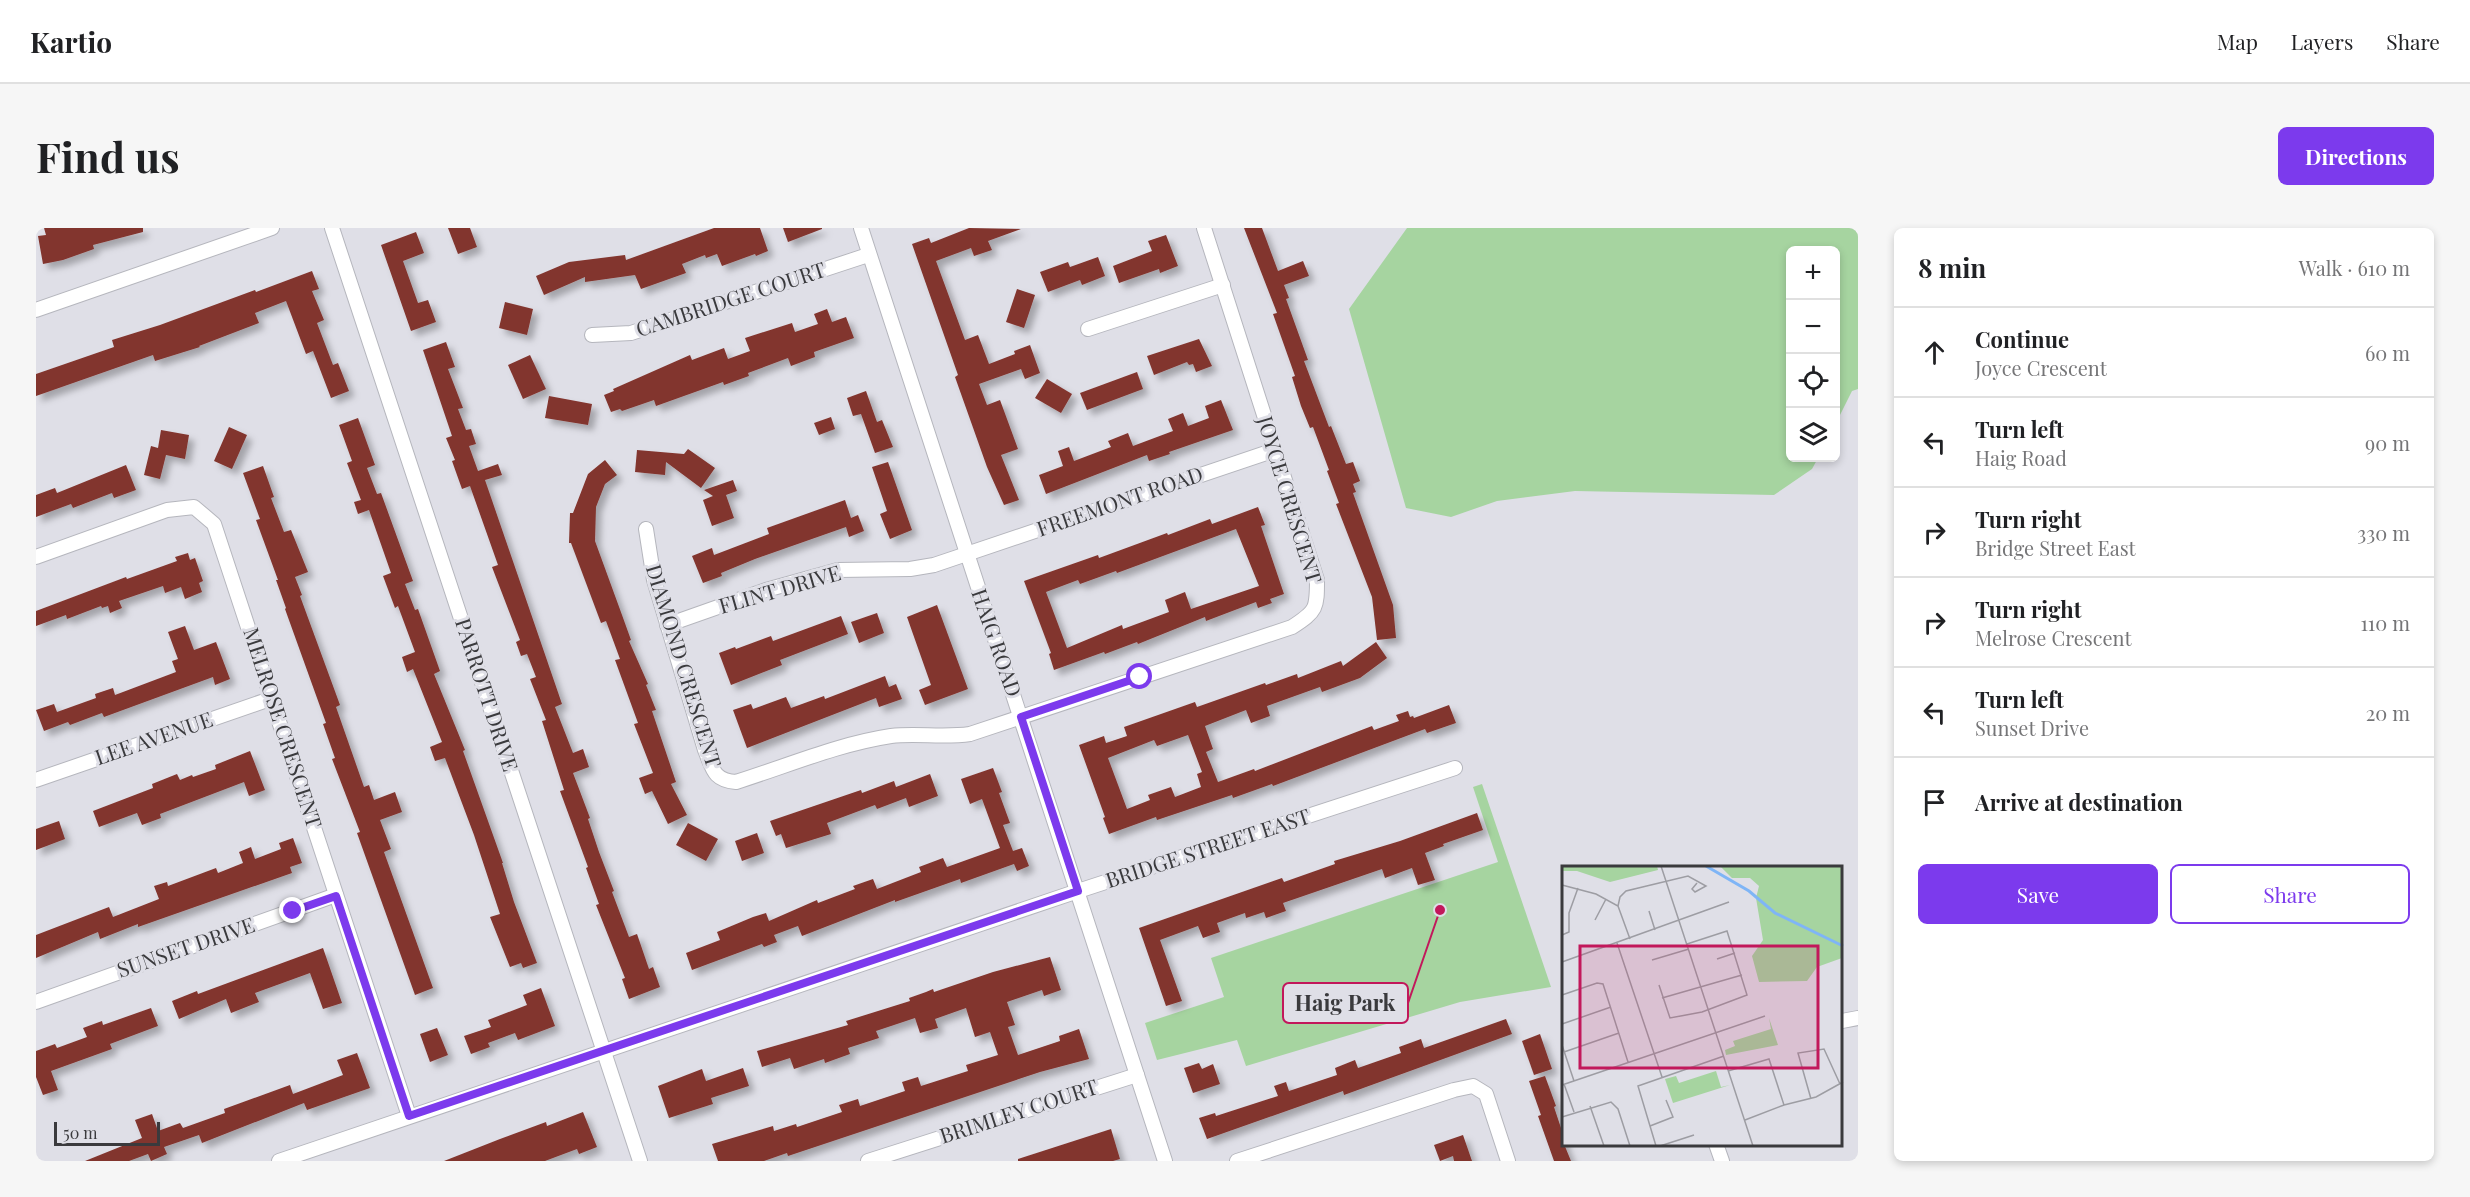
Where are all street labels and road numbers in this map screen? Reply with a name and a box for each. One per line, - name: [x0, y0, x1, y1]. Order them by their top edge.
- street label: CAMBRIDGE COURT: [632, 254, 829, 342]
- street label: JOYCE CRESCENT: [1252, 411, 1330, 587]
- street label: FREEMONT ROAD: [1032, 459, 1206, 542]
- street label: FLINT DRIVE: [715, 557, 844, 619]
- street label: DIAMOND CRESCENT: [641, 560, 729, 770]
- street label: HAIG ROAD: [966, 585, 1029, 700]
- street label: PARROTT DRIVE: [450, 614, 526, 775]
- street label: MELROSE CRESCENT: [238, 624, 330, 831]
- street label: LEE AVENUE: [91, 704, 216, 770]
- street label: BRIDGE STREET EAST: [1102, 801, 1313, 893]
- street label: SUNSET DRIVE: [113, 909, 258, 983]
- street label: BRIMLEY COURT: [936, 1071, 1101, 1149]

